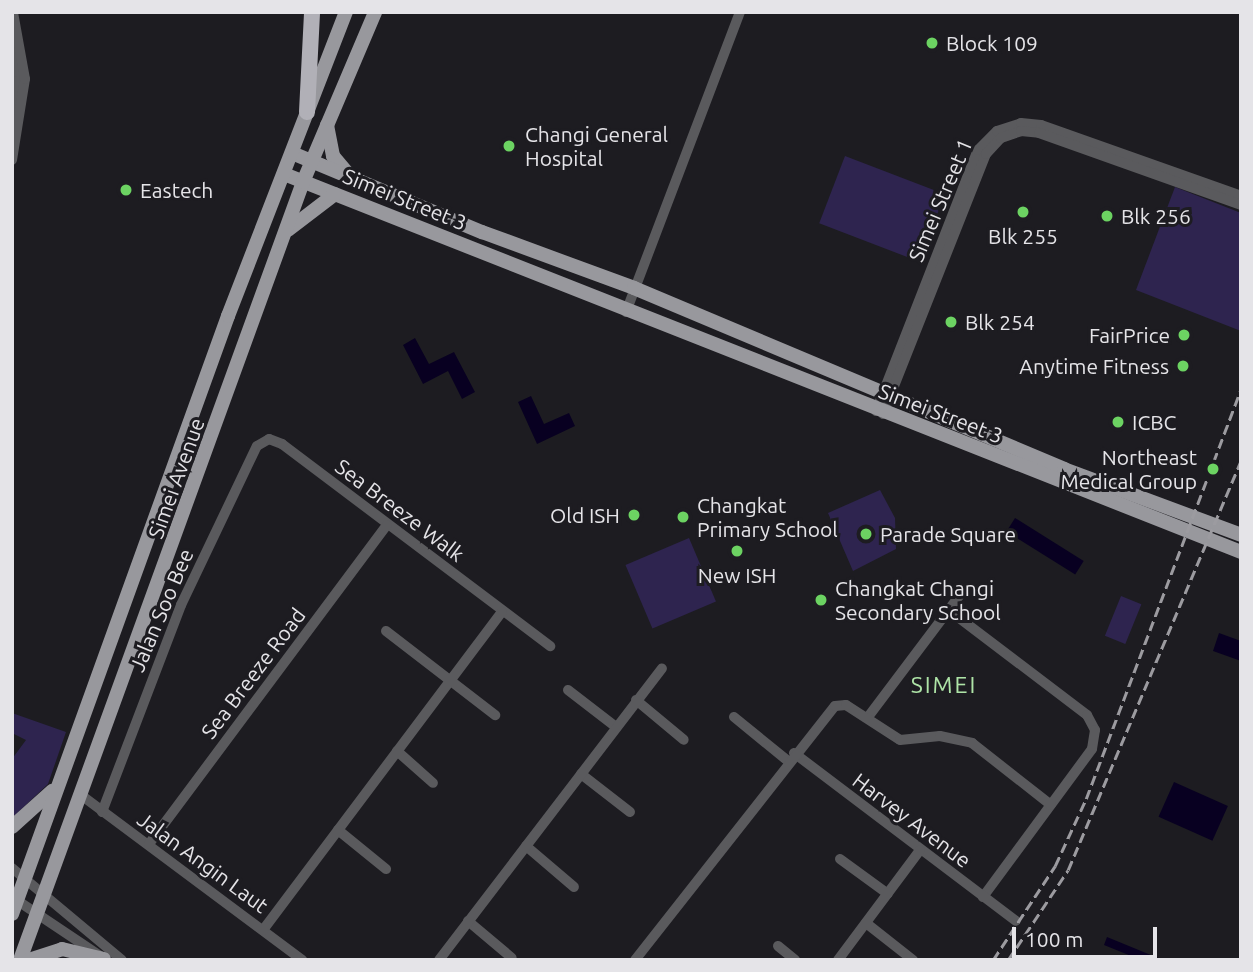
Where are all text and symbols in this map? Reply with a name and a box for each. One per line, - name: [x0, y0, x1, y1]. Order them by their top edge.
- place label: Block 109: [946, 30, 1038, 56]
- marker: Block 109: [924, 35, 940, 51]
- place label: Changi General Hospital: [525, 121, 668, 171]
- street label: Simei Street 1: [903, 135, 977, 265]
- marker: Changi General Hospital: [499, 136, 519, 156]
- street label: Simei Street 3: [340, 163, 470, 235]
- place label: Eastech: [140, 177, 213, 203]
- marker: Eastech: [118, 182, 134, 198]
- place label: Blk 256: [1121, 203, 1191, 229]
- marker: Blk 255: [1015, 204, 1031, 220]
- marker: Blk 256: [1099, 208, 1115, 224]
- place label: Blk 255: [988, 223, 1058, 249]
- place label: Blk 254: [965, 309, 1035, 335]
- marker: Blk 254: [943, 314, 959, 330]
- place label: FairPrice: [1089, 322, 1170, 348]
- marker: FairPrice: [1176, 327, 1192, 343]
- place label: Anytime Fitness: [1019, 353, 1169, 379]
- marker: Anytime Fitness: [1175, 358, 1191, 374]
- street label: Simei Street 3: [875, 378, 1007, 448]
- place label: ICBC: [1132, 409, 1176, 435]
- street label: Simei Avenue: [143, 414, 209, 542]
- marker: ICBC: [1110, 414, 1126, 430]
- place label: Northeast Medical Group: [1061, 444, 1197, 494]
- street label: Sea Breeze Walk: [331, 453, 469, 567]
- marker: Northeast Medical Group: [1203, 459, 1223, 479]
- place label: Changkat Primary School: [697, 492, 838, 542]
- place label: Old ISH: [550, 502, 620, 528]
- marker: Old ISH: [626, 507, 642, 523]
- marker: Changkat Primary School: [675, 509, 691, 525]
- place label: Parade Square: [880, 521, 1016, 547]
- marker: Parade Square: [858, 526, 874, 542]
- marker: New ISH: [729, 543, 745, 559]
- street label: Jalan Soo Bee: [124, 545, 198, 675]
- place label: New ISH: [698, 562, 776, 588]
- place label: Changkat Changi Secondary School: [835, 575, 1001, 625]
- marker: Changkat Changi Secondary School: [813, 592, 829, 608]
- street label: Sea Breeze Road: [196, 603, 310, 743]
- district label: SIMEI: [911, 671, 977, 699]
- street label: Harvey Avenue: [848, 767, 976, 873]
- street label: Jalan Angin Laut: [133, 806, 273, 918]
- scale bar: [1015, 912, 1160, 956]
- text: 100 m: [1025, 927, 1083, 951]

